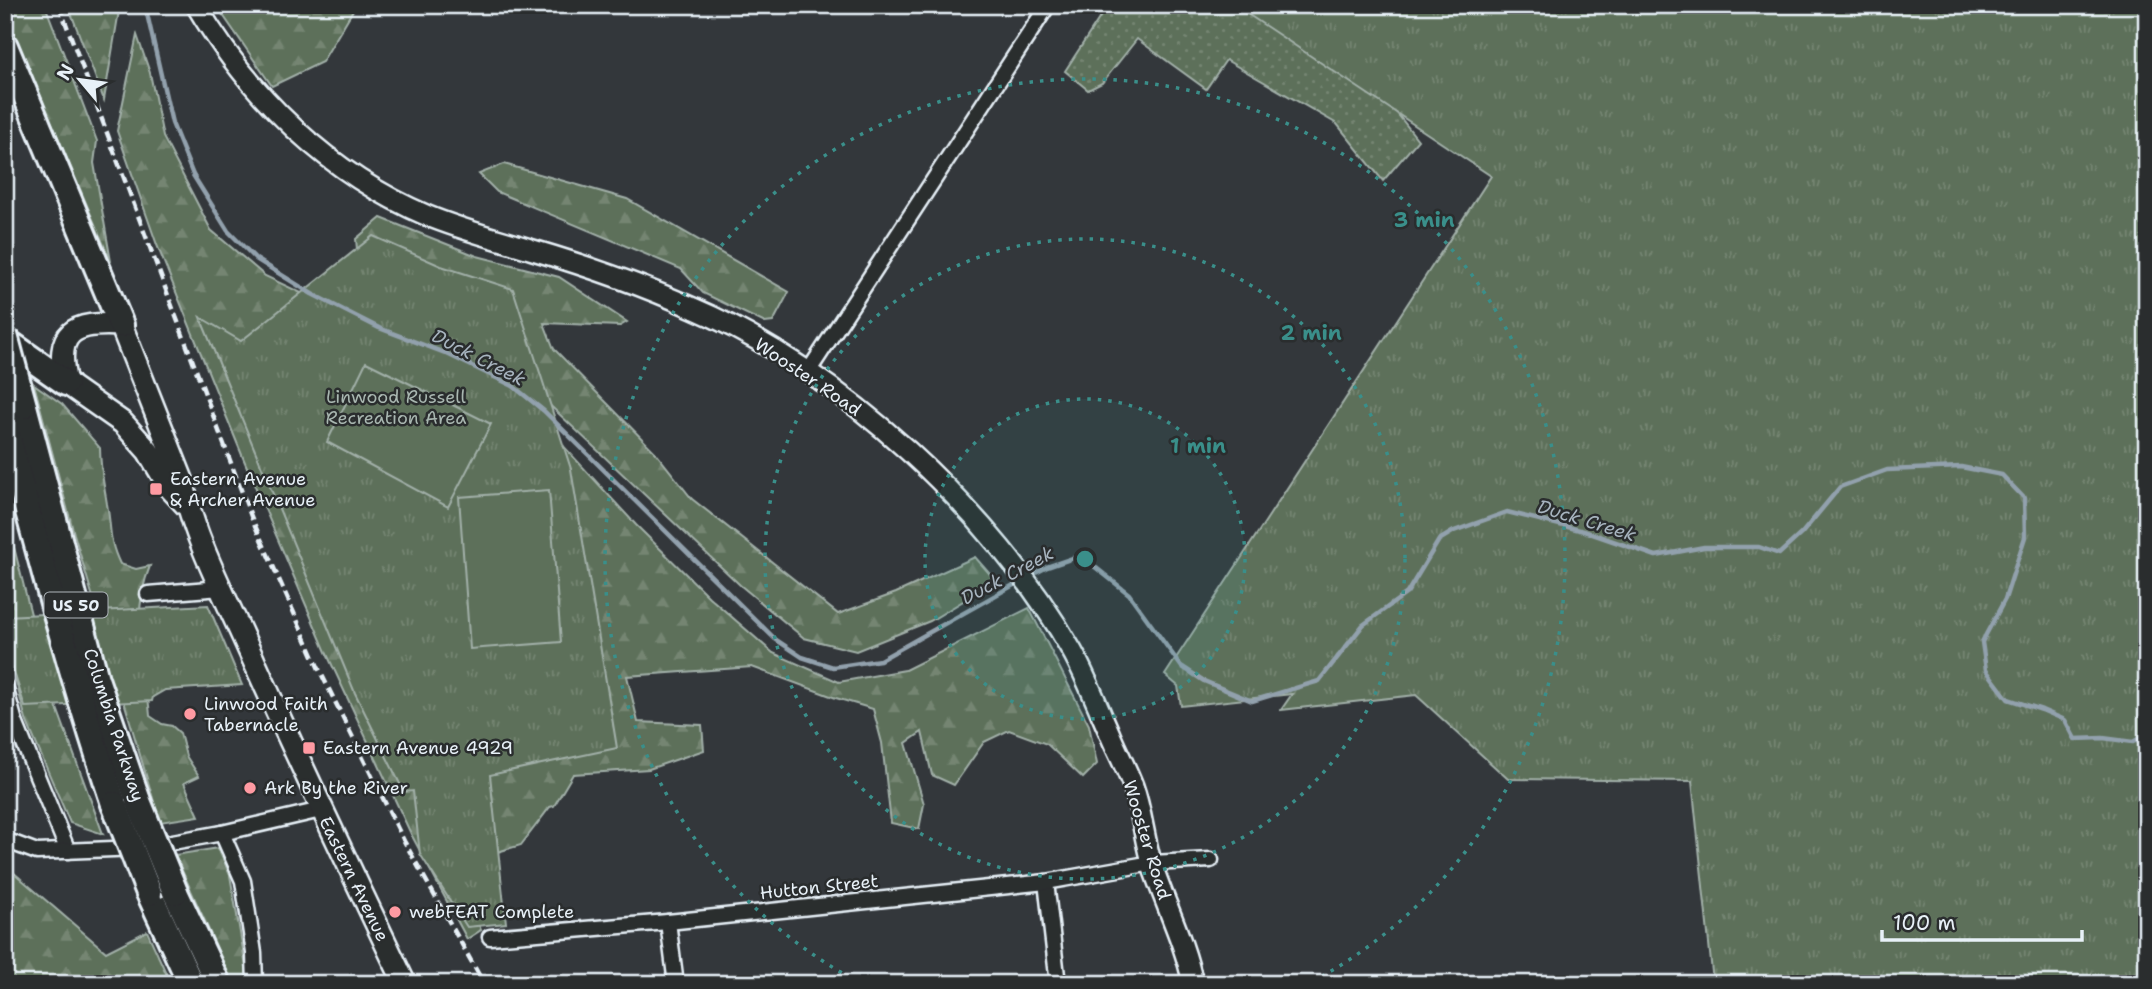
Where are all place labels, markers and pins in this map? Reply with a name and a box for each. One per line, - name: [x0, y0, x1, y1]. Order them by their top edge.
- place label: Eastern Avenue & Archer Avenue: [170, 467, 315, 512]
- marker: Eastern Avenue & Archer Avenue: [148, 481, 164, 497]
- centre of rings: [1073, 547, 1097, 571]
- place label: Linwood Faith Tabernacle: [204, 692, 328, 737]
- marker: Linwood Faith Tabernacle: [182, 706, 198, 722]
- place label: Eastern Avenue 4929: [323, 736, 513, 760]
- marker: Eastern Avenue 4929: [301, 740, 317, 756]
- place label: Ark By the River: [264, 776, 408, 800]
- marker: Ark By the River: [242, 780, 258, 796]
- place label: webFEAT Complete: [409, 900, 574, 924]
- marker: webFEAT Complete: [387, 904, 403, 920]

